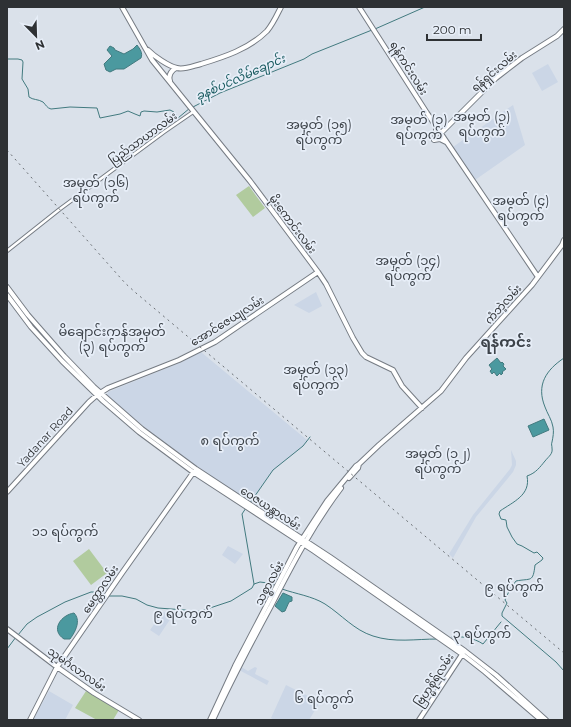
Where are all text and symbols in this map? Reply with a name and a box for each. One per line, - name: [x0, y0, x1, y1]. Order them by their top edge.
- north arrow: [16, 16, 56, 56]
- scale bar: [427, 16, 481, 42]
- text: 200 m: [433, 22, 472, 37]
- text: N: [33, 37, 47, 53]
- street label: ရန်ကင်းလမ်း: [385, 39, 431, 99]
- street label: ရန်ရှင်းလမ်း: [468, 47, 521, 96]
- water label: ခုနစ်ပင်လိမ်ချောင်း: [192, 49, 289, 106]
- district label: အမှတ် (၃) ရပ်ကွက်: [453, 108, 511, 142]
- street label: ပြည်သာယာလမ်း: [106, 109, 181, 169]
- district label: အမှတ် (၁) ရပ်ကွက်: [390, 111, 448, 145]
- district label: အမှတ် (၁၅) ရပ်ကွက်: [286, 116, 352, 150]
- district label: အမှတ် (၁၆) ရပ်ကွက်: [63, 174, 129, 208]
- street label: မိုးကောင်းလမ်း: [265, 192, 320, 258]
- district label: အမှတ် (၄) ရပ်ကွက်: [492, 192, 550, 226]
- district label: အမှတ် (၁၄) ရပ်ကွက်: [375, 252, 441, 286]
- street label: ကံဘဲ့လမ်း: [482, 281, 525, 327]
- street label: အောင်ဇေယျလမ်း: [188, 293, 267, 351]
- district label: မိချောင်းကန်အမှတ် (၃) ရပ်ကွက်: [58, 323, 166, 357]
- district label: ရန်ကင်း: [480, 332, 532, 354]
- district label: အမှတ် (၁၃) ရပ်ကွက်: [283, 361, 349, 395]
- street label: Yadanar Road: [14, 404, 76, 470]
- district label: ၈ ရပ်ကွက်: [201, 432, 259, 451]
- district label: အမှတ် (၁၂) ရပ်ကွက်: [405, 445, 471, 479]
- street label: ဝေဇယန္တာလမ်း: [237, 483, 304, 535]
- district label: ၁၁ ရပ်ကွက်: [32, 523, 98, 542]
- street label: သစ္စာလမ်း: [251, 558, 289, 609]
- street label: မေတ္တာလမ်း: [79, 562, 123, 617]
- district label: ၉ ရပ်ကွက်: [484, 578, 544, 597]
- district label: ၉ ရပ်ကွက်: [153, 605, 213, 624]
- district label: ၃ ရပ်ကွက်: [453, 625, 511, 644]
- street label: သုမင်္ဂလာလမ်း: [44, 644, 109, 696]
- street label: ဗြဟ္မစိုရ်လမ်း: [412, 650, 458, 711]
- district label: ၆ ရပ်ကွက်: [294, 690, 354, 709]

